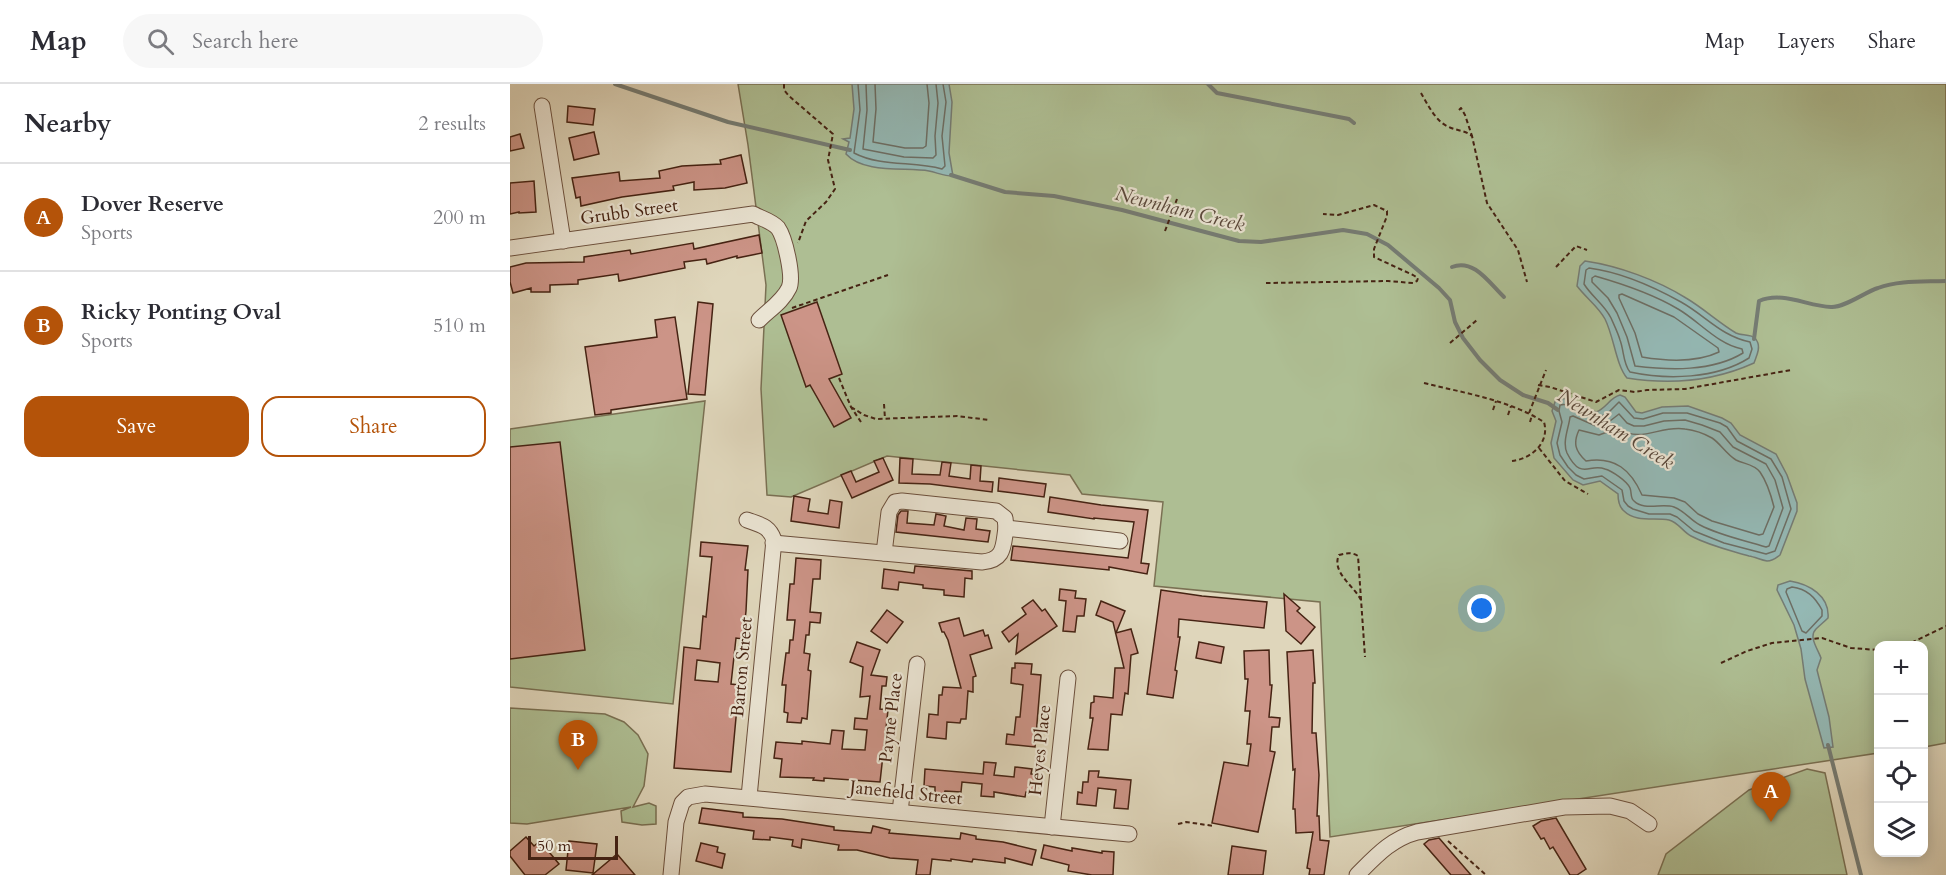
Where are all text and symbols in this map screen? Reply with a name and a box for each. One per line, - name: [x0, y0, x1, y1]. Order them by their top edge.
- search box: [123, 14, 543, 68]
- text: Map: [30, 22, 87, 60]
- icon: search: [144, 25, 177, 58]
- text: Search here: [192, 26, 299, 56]
- text: Map: [1705, 27, 1745, 56]
- text: Layers: [1778, 27, 1835, 56]
- text: Share: [1868, 27, 1916, 56]
- text: Nearby: [24, 106, 112, 141]
- text: 2 results: [418, 110, 486, 137]
- water label: Newnham Creek: [1112, 180, 1248, 238]
- text: Dover Reserve: [81, 189, 224, 219]
- street label: Grubb Street: [579, 193, 680, 231]
- text: A: [36, 204, 51, 231]
- text: 200 m: [433, 204, 486, 231]
- text: Sports: [81, 219, 133, 246]
- text: Ricky Ponting Oval: [81, 297, 281, 327]
- text: B: [36, 312, 51, 339]
- text: 510 m: [433, 312, 486, 339]
- text: Sports: [81, 327, 133, 354]
- water label: Newnham Creek: [1553, 382, 1680, 476]
- button: Save: [24, 396, 249, 457]
- button: Share: [261, 396, 486, 457]
- your location: [1467, 594, 1496, 623]
- street label: Barton Street: [725, 616, 759, 718]
- map controls: [1874, 641, 1928, 857]
- button: +: [1874, 641, 1928, 695]
- street label: Payne Place: [873, 672, 909, 764]
- button: −: [1874, 695, 1928, 749]
- street label: Heyes Place: [1023, 703, 1057, 797]
- pin: B: [558, 720, 598, 770]
- button: locate: [1874, 749, 1928, 803]
- pin: A: [1752, 772, 1790, 822]
- street label: Janefield Street: [846, 774, 964, 811]
- button: layers: [1874, 803, 1928, 857]
- scale bar: [528, 833, 618, 860]
- text: 50 m: [537, 835, 571, 857]

